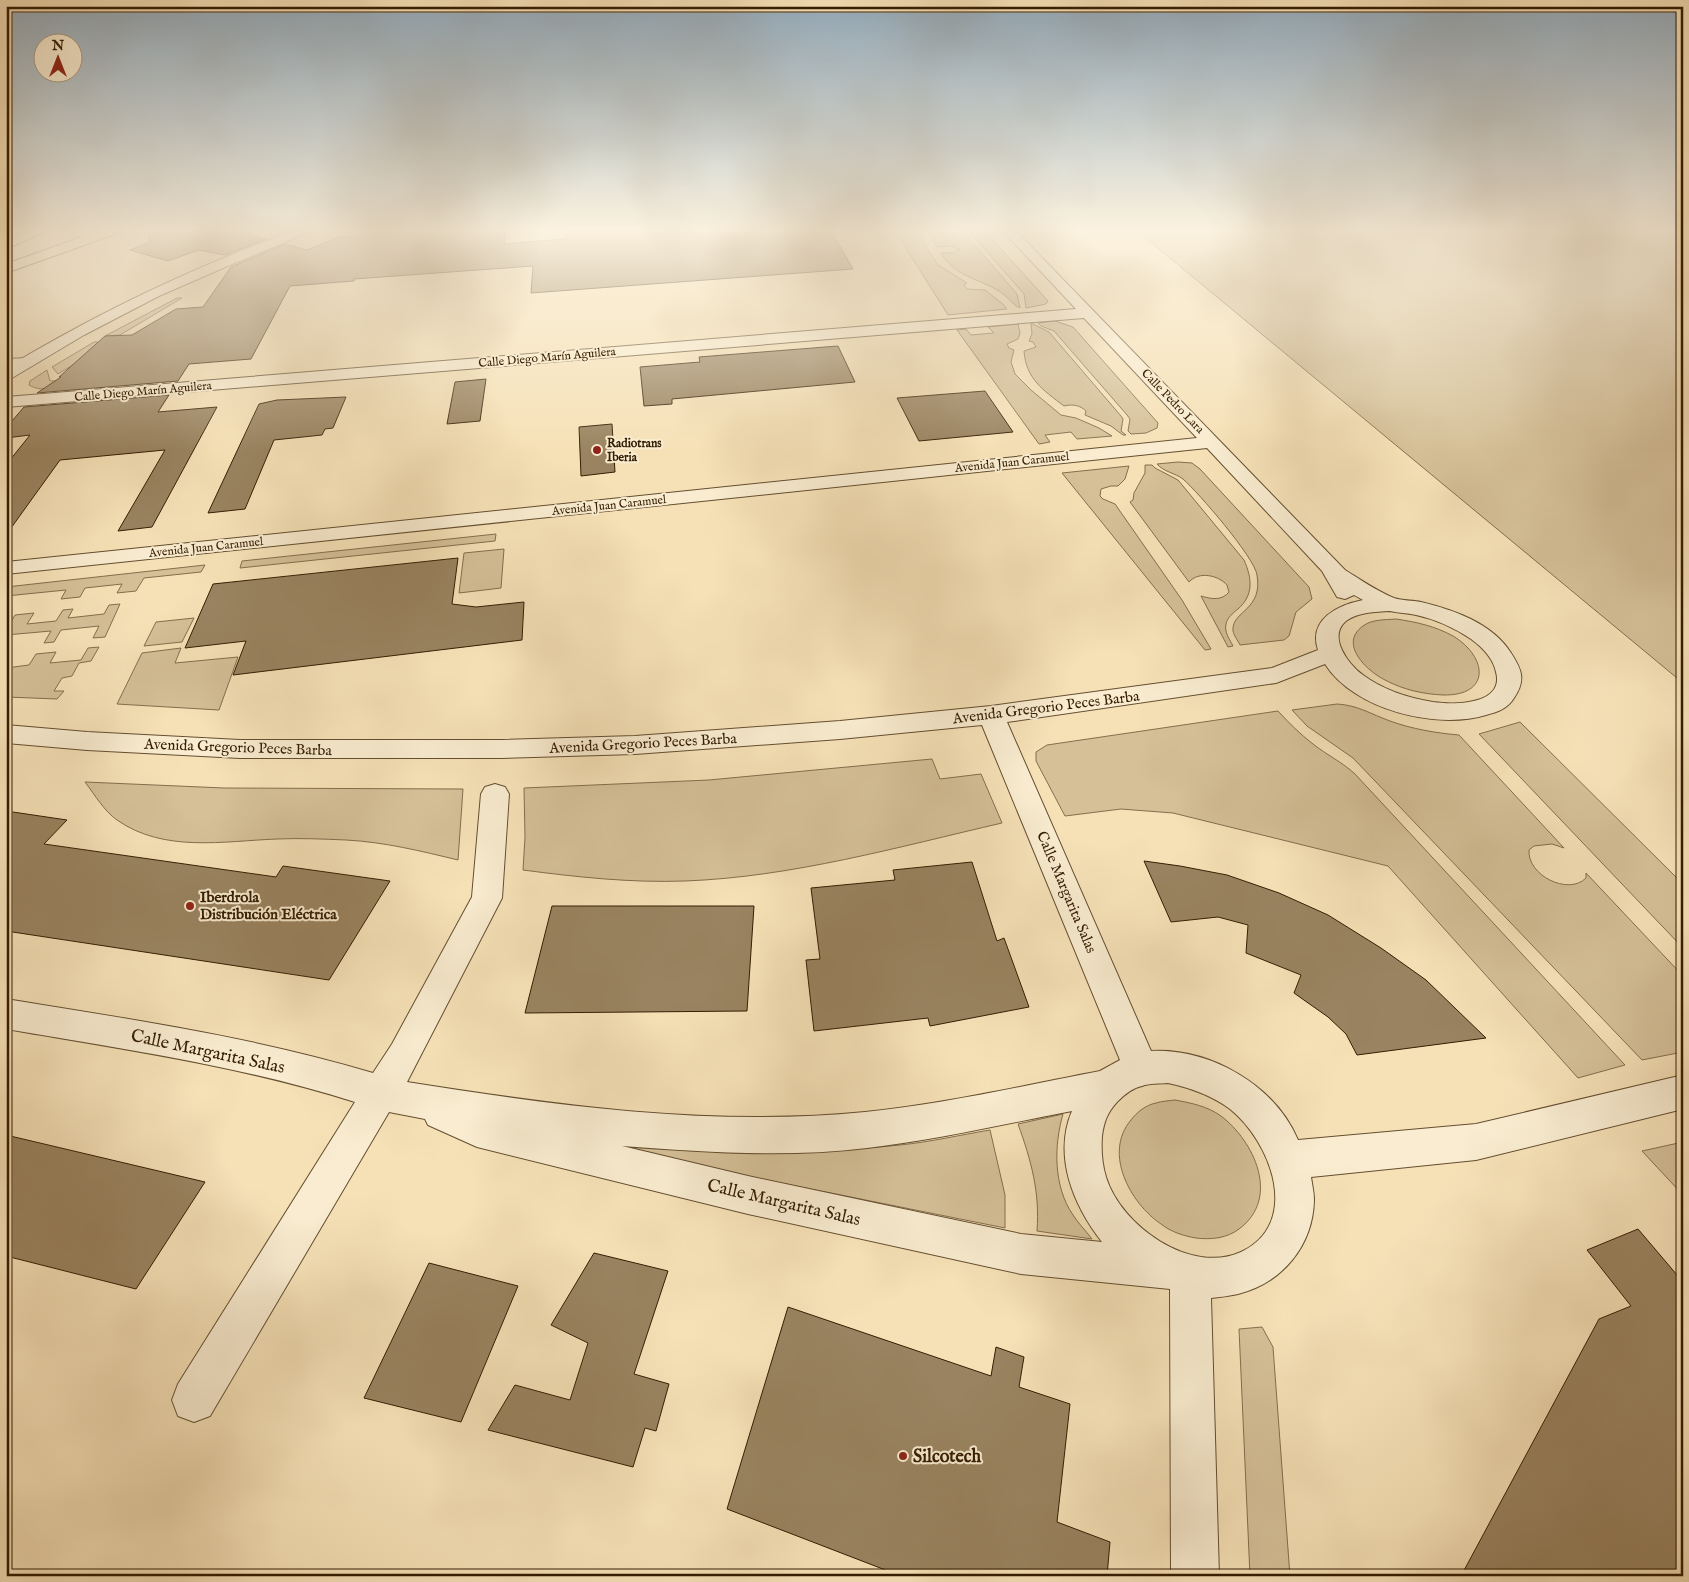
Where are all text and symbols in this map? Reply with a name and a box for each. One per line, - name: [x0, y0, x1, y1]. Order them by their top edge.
- north arrow: [32, 32, 82, 82]
- text: N: [51, 37, 64, 55]
- street label: Calle Diego Marín Aguilera: [478, 344, 617, 371]
- street label: Calle Pedro Lara: [1138, 366, 1208, 437]
- street label: Calle Diego Marín Aguilera: [74, 378, 213, 405]
- place label: Radiotrans Iberia: [607, 436, 662, 465]
- marker: Radiotrans Iberia: [591, 444, 603, 456]
- street label: Avenida Juan Caramuel: [953, 449, 1071, 477]
- street label: Avenida Juan Caramuel: [550, 492, 668, 520]
- street label: Avenida Juan Caramuel: [147, 534, 265, 562]
- street label: Avenida Gregorio Peces Barba: [951, 687, 1141, 728]
- street label: Avenida Gregorio Peces Barba: [548, 729, 738, 758]
- street label: Avenida Gregorio Peces Barba: [143, 735, 333, 760]
- street label: Calle Margarita Salas: [1032, 828, 1101, 956]
- place label: Iberdrola Distribución Eléctrica: [200, 888, 337, 924]
- marker: Iberdrola Distribución Eléctrica: [184, 900, 196, 912]
- street label: Calle Margarita Salas: [129, 1025, 287, 1080]
- street label: Calle Margarita Salas: [705, 1175, 863, 1232]
- place label: Silcotech: [913, 1446, 982, 1469]
- marker: Silcotech: [897, 1450, 909, 1462]

